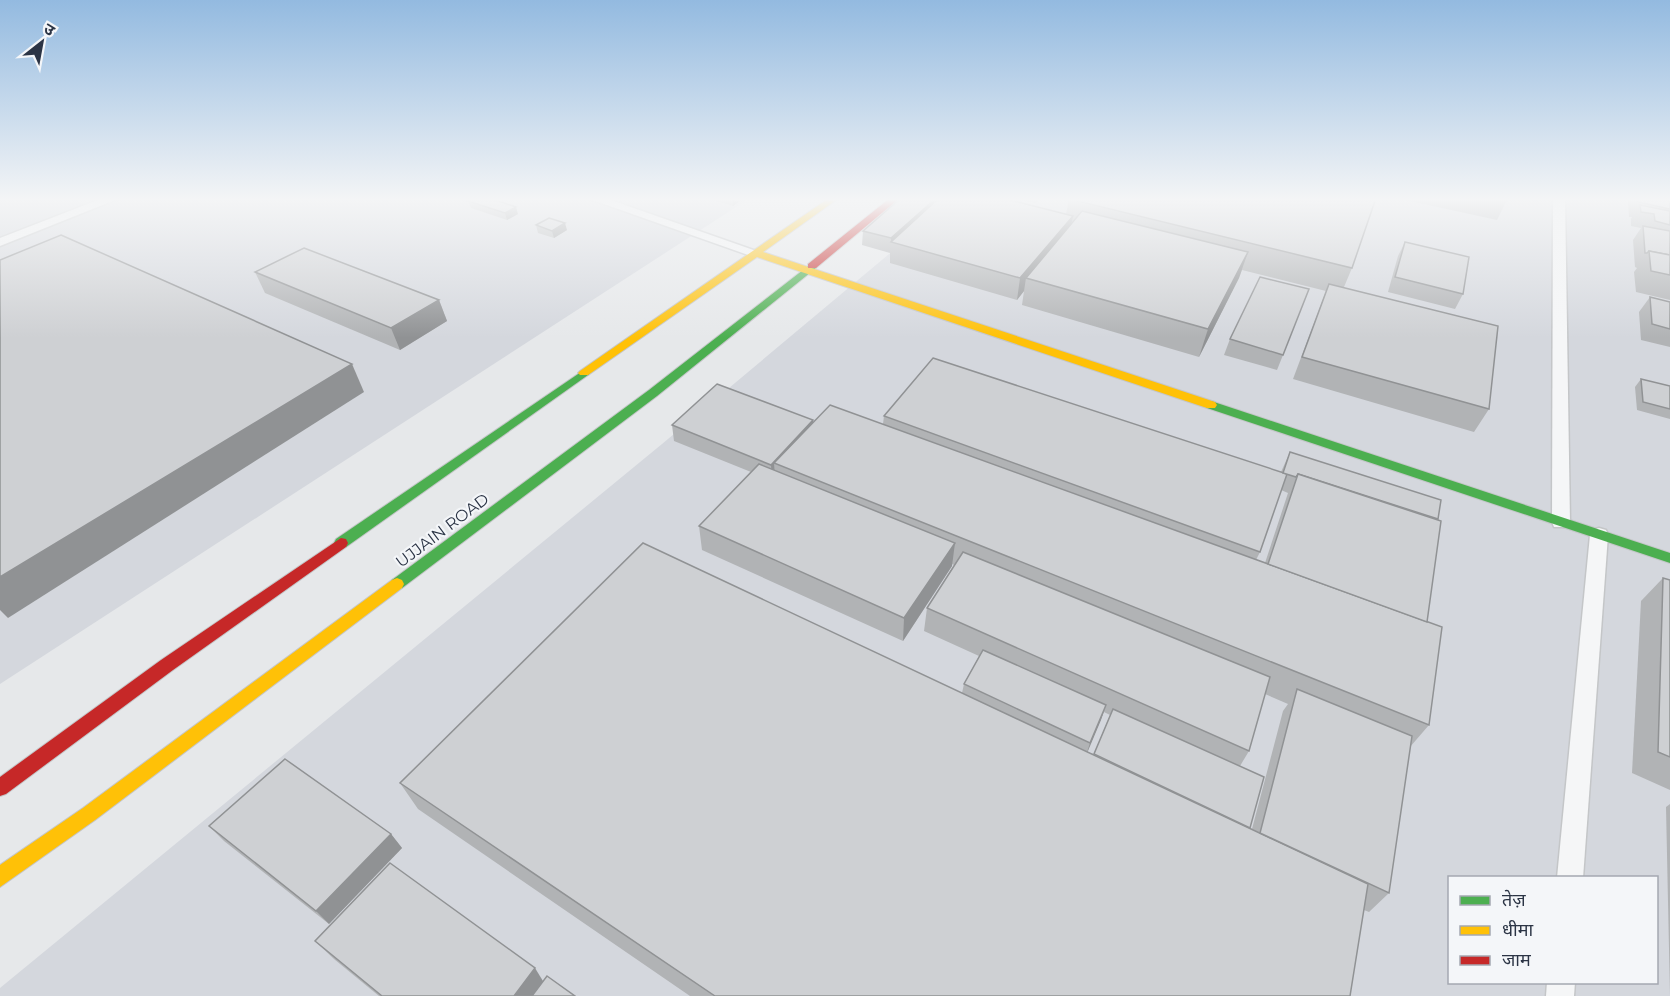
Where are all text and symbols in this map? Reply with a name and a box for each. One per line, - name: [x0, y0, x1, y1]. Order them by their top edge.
- north arrow: [12, 12, 72, 72]
- text: उ: [41, 19, 59, 40]
- street label: UJJAIN ROAD: [392, 489, 493, 572]
- legend: [1448, 876, 1658, 984]
- text: तेज़: [1502, 889, 1526, 911]
- text: धीमा: [1502, 919, 1533, 941]
- text: जाम: [1502, 949, 1532, 971]

